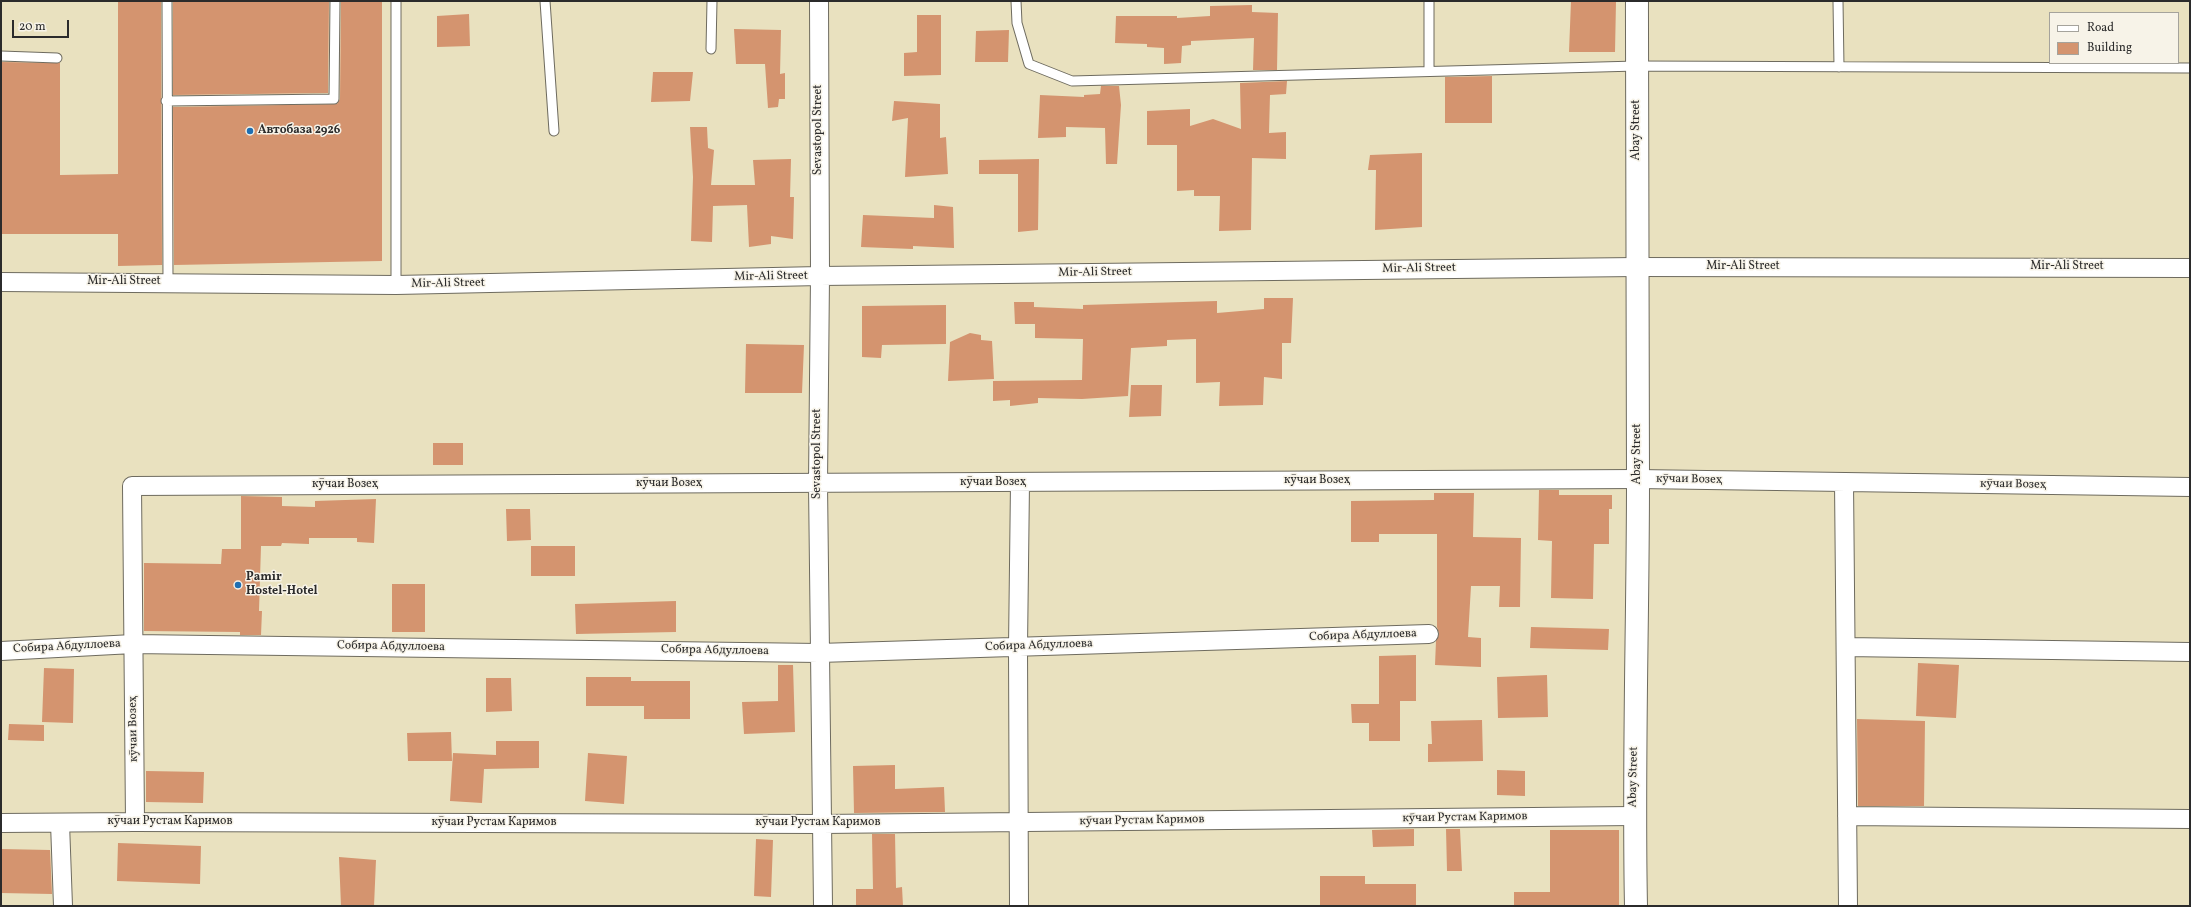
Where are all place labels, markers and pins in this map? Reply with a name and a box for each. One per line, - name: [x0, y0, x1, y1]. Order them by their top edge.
- place label: Автобаза 2926: [258, 124, 340, 138]
- marker: Автобаза 2926: [245, 126, 255, 136]
- place label: Pamir Hostel-Hotel: [246, 571, 318, 599]
- marker: Pamir Hostel-Hotel: [233, 580, 243, 590]

